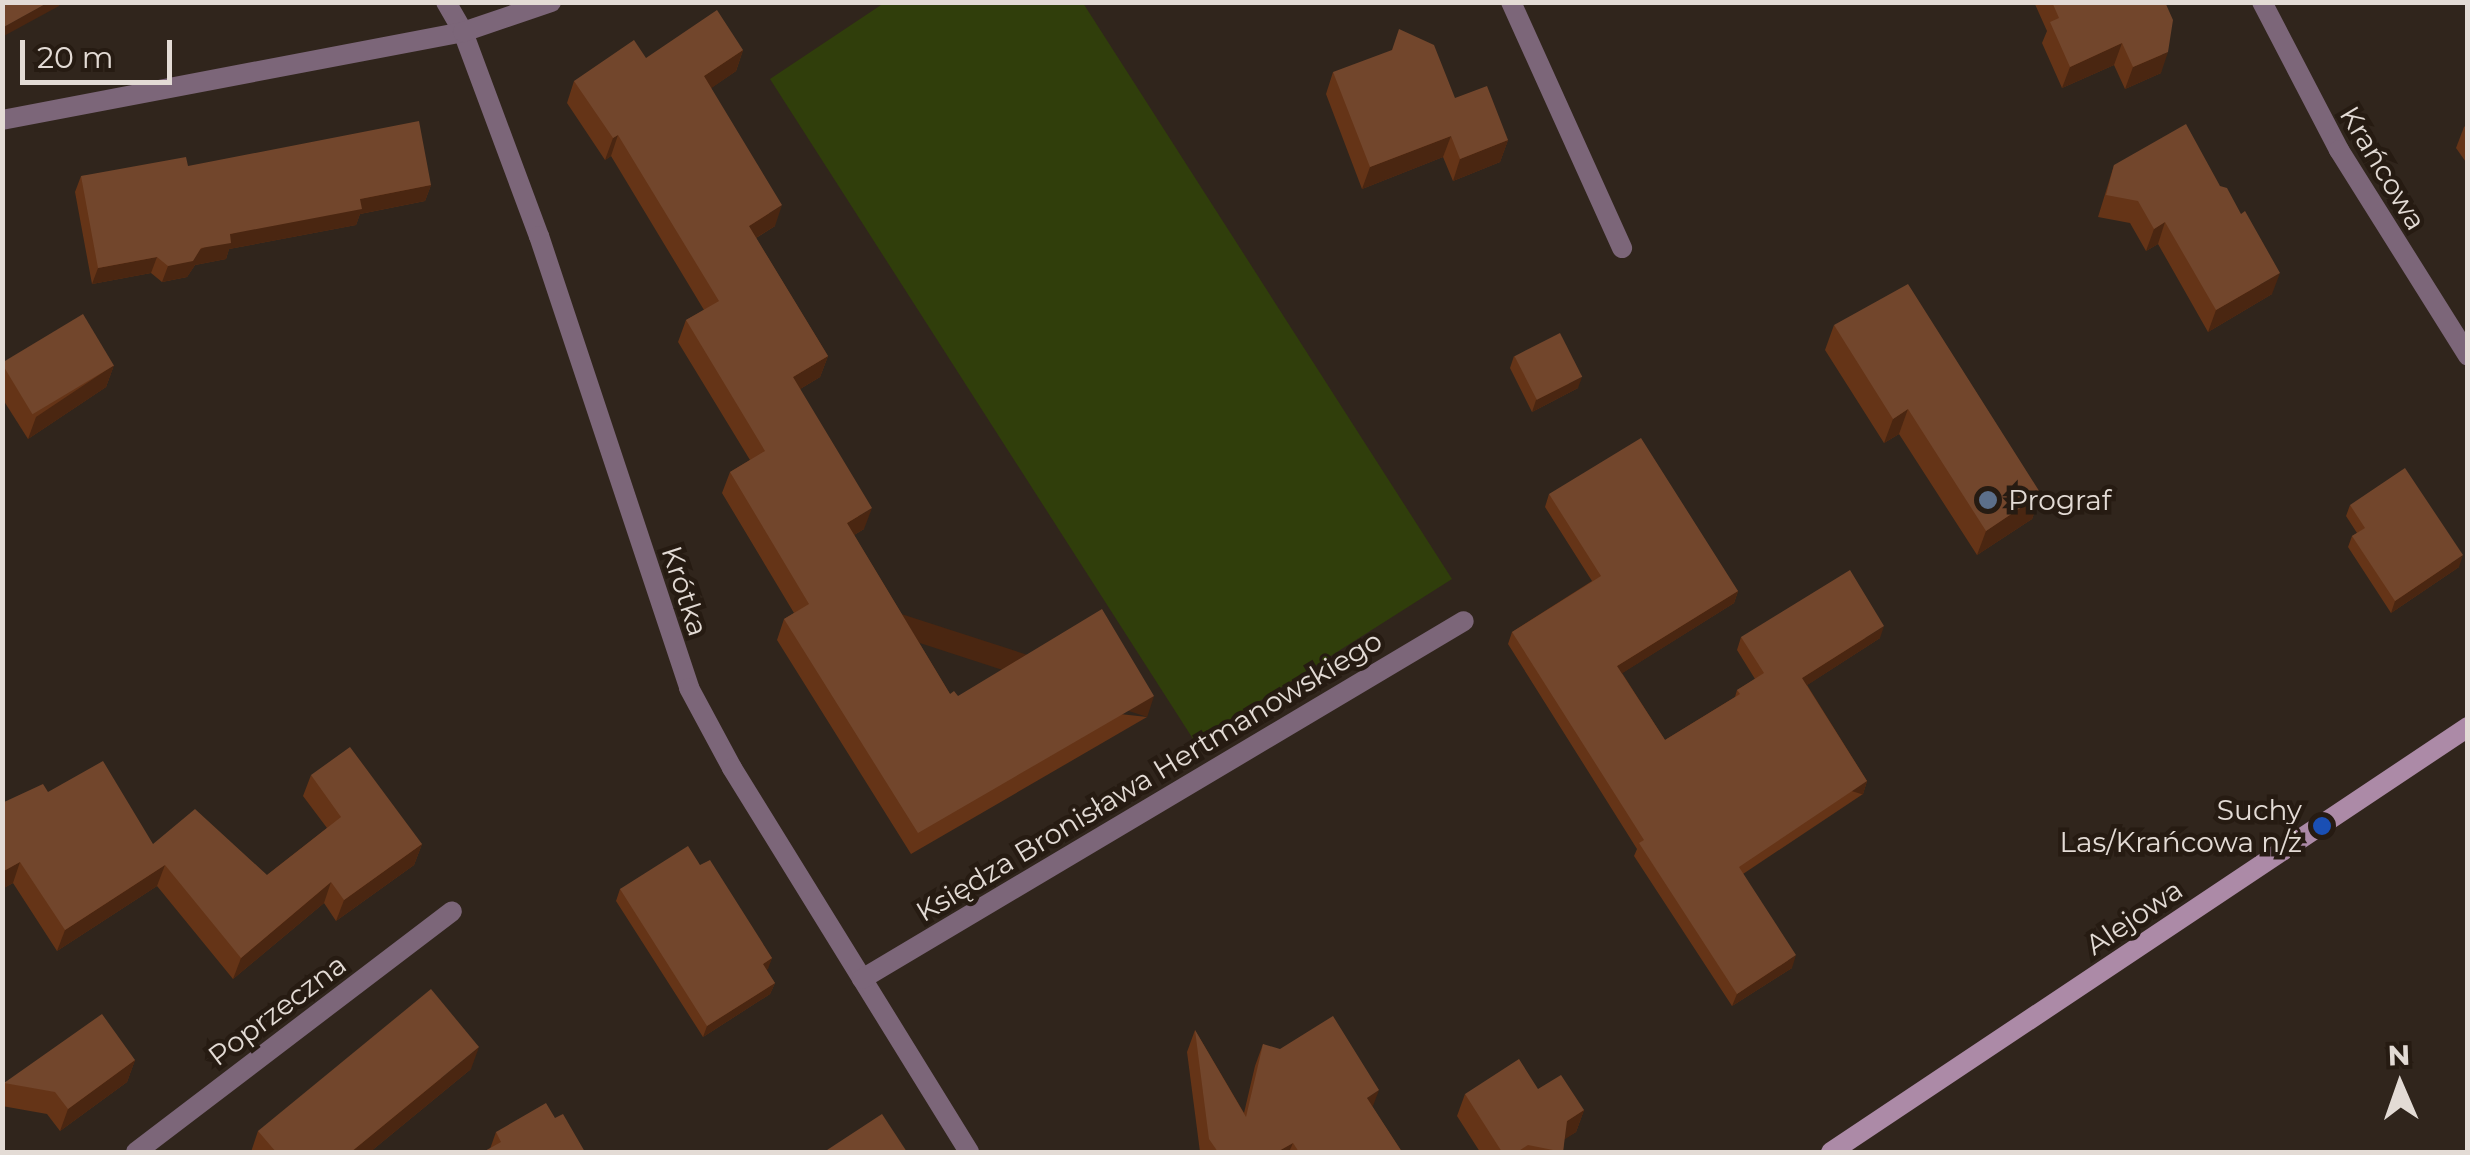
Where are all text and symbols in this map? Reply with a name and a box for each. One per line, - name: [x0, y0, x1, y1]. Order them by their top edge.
- scale bar: [25, 20, 178, 82]
- text: 20 m: [37, 39, 114, 76]
- street label: Krańcowa: [2333, 100, 2433, 236]
- place label: Prograf: [2008, 483, 2111, 517]
- marker: Prograf: [1977, 489, 1999, 511]
- street label: Krótka: [655, 542, 715, 640]
- street label: Księdza Bronisława Hertmanowskiego: [910, 623, 1388, 929]
- place label: Suchy Las/Krańcowa n/ż: [2059, 793, 2302, 859]
- marker: Suchy Las/Krańcowa n/ż: [2311, 815, 2333, 837]
- street label: Alejowa: [2079, 872, 2189, 962]
- street label: Poprzeczna: [201, 947, 353, 1073]
- north arrow: [2350, 1035, 2450, 1135]
- text: N: [2387, 1038, 2411, 1072]

